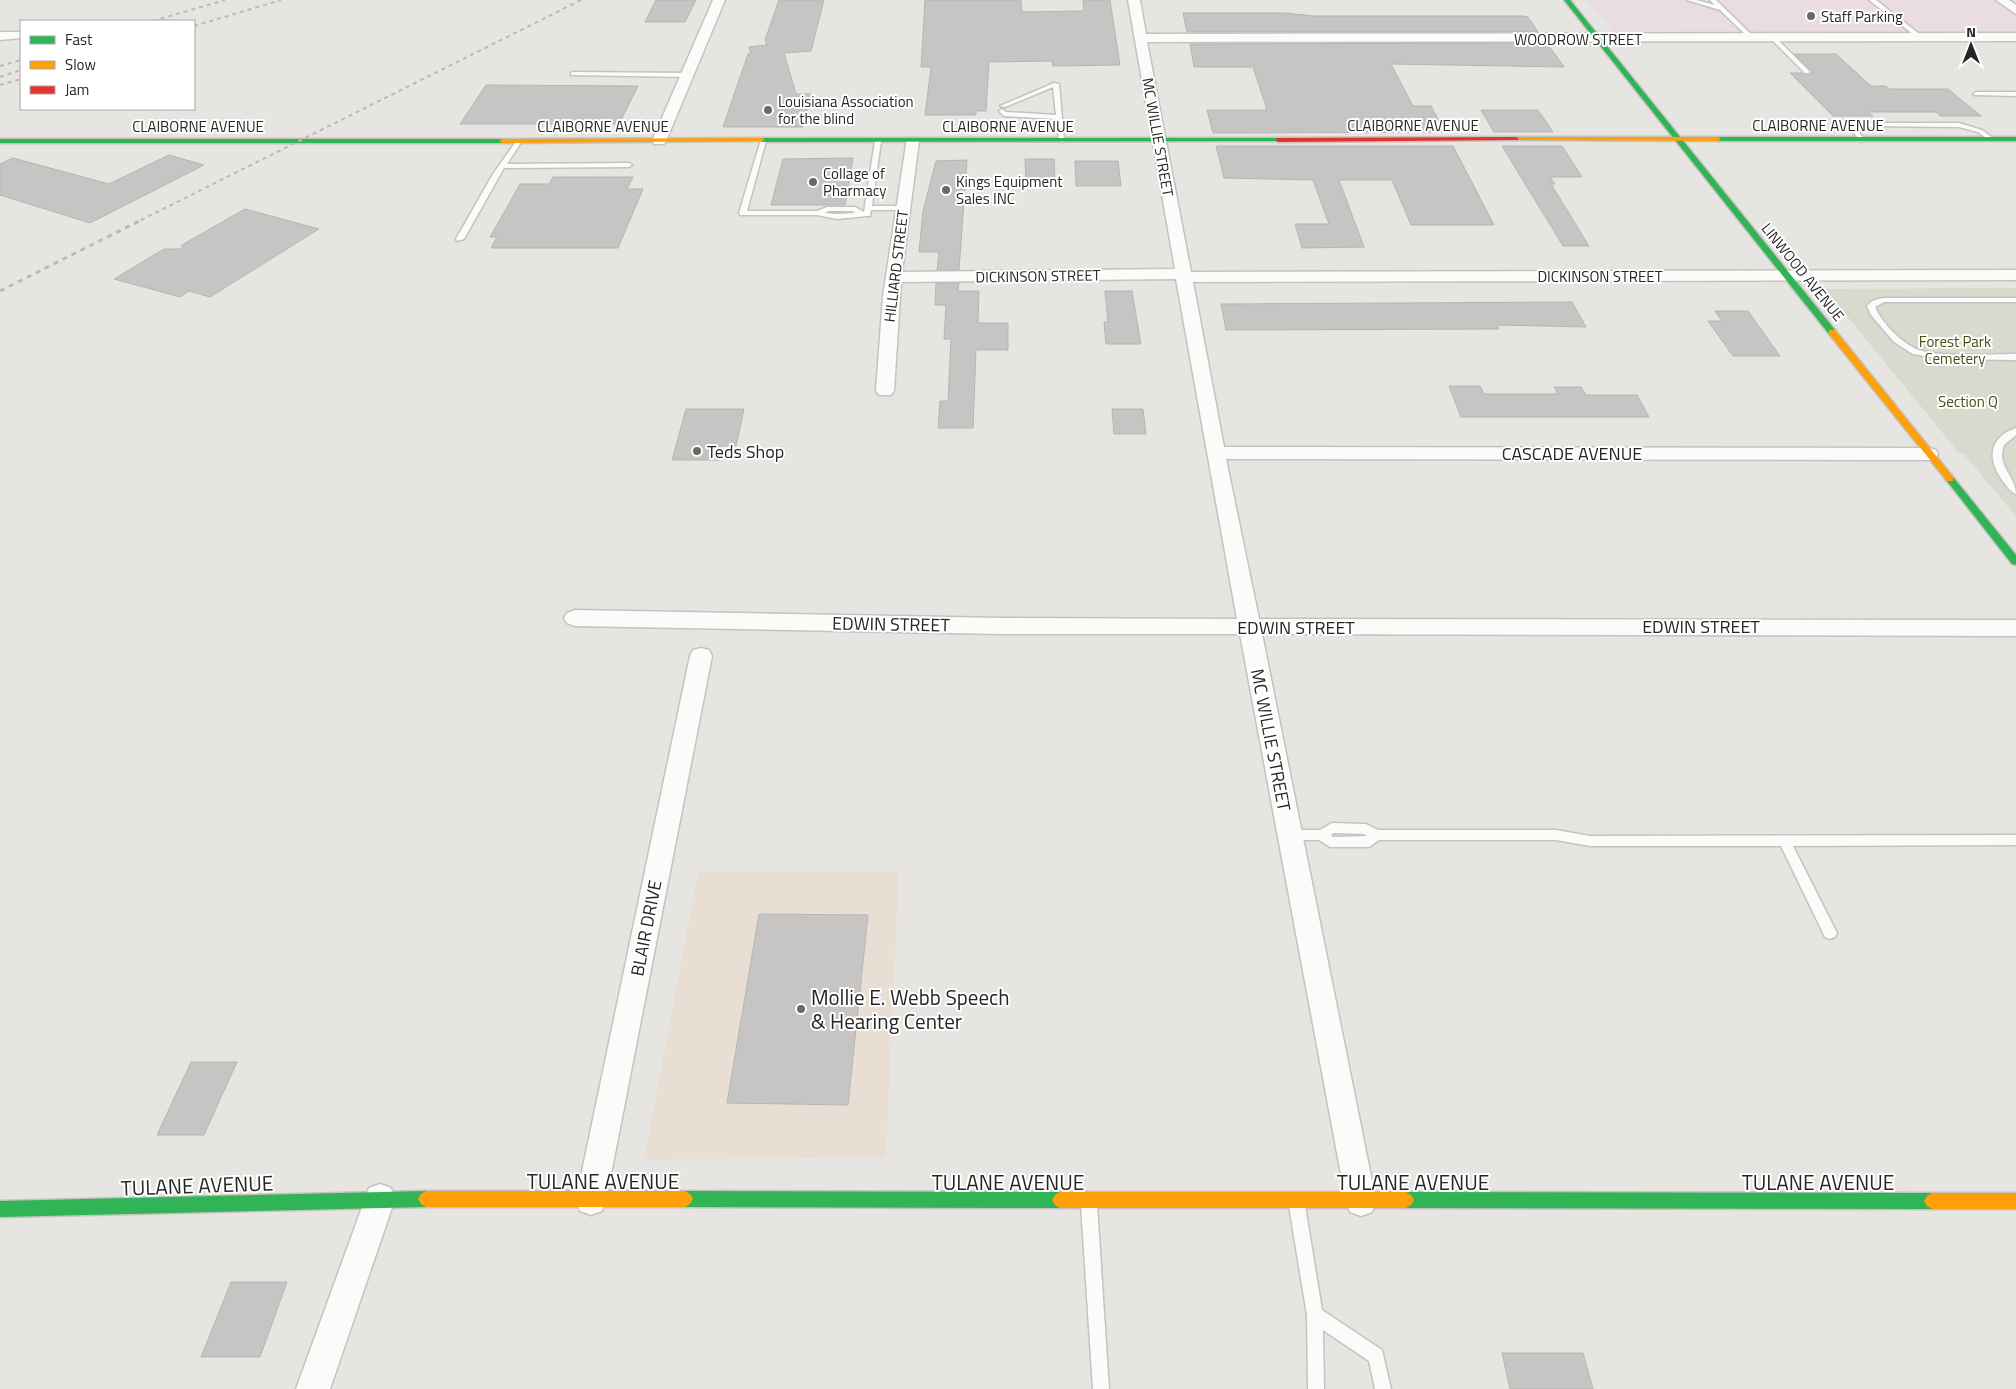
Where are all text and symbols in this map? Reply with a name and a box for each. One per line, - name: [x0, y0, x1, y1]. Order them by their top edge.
- place label: Staff Parking: [1821, 5, 1903, 28]
- marker: Staff Parking: [1805, 10, 1817, 22]
- legend: [20, 20, 195, 110]
- north arrow: [1946, 20, 1996, 70]
- text: N: [1966, 21, 1976, 42]
- text: Fast: [65, 28, 93, 51]
- street label: WOODROW STREET: [1514, 28, 1642, 51]
- text: Slow: [65, 53, 96, 76]
- street label: MC WILLIE STREET: [1136, 76, 1180, 198]
- text: Jam: [65, 78, 89, 101]
- place label: Louisiana Association for the blind: [778, 90, 914, 130]
- marker: Louisiana Association for the blind: [762, 104, 774, 116]
- street label: CLAIBORNE AVENUE: [1347, 114, 1479, 137]
- street label: CLAIBORNE AVENUE: [1752, 114, 1884, 137]
- street label: CLAIBORNE AVENUE: [132, 115, 264, 138]
- street label: CLAIBORNE AVENUE: [537, 115, 669, 138]
- street label: CLAIBORNE AVENUE: [942, 115, 1074, 138]
- place label: Collage of Pharmacy: [823, 162, 887, 202]
- place label: Kings Equipment Sales INC: [956, 170, 1063, 210]
- marker: Collage of Pharmacy: [807, 176, 819, 188]
- marker: Kings Equipment Sales INC: [940, 184, 952, 196]
- street label: HILLIARD STREET: [878, 209, 914, 323]
- street label: LINWOOD AVENUE: [1756, 218, 1850, 326]
- street label: DICKINSON STREET: [975, 263, 1101, 289]
- street label: DICKINSON STREET: [1537, 265, 1663, 288]
- park label: Forest Park Cemetery: [1919, 330, 1991, 370]
- park label: Section Q: [1938, 390, 1998, 413]
- place label: Teds Shop: [707, 438, 784, 465]
- street label: CASCADE AVENUE: [1502, 440, 1642, 467]
- marker: Teds Shop: [691, 445, 703, 457]
- street label: EDWIN STREET: [832, 609, 951, 639]
- street label: EDWIN STREET: [1642, 613, 1760, 640]
- street label: EDWIN STREET: [1237, 614, 1355, 641]
- street label: MC WILLIE STREET: [1244, 666, 1298, 814]
- street label: BLAIR DRIVE: [623, 878, 669, 978]
- place label: Mollie E. Webb Speech & Hearing Center: [811, 981, 1010, 1037]
- marker: Mollie E. Webb Speech & Hearing Center: [795, 1003, 807, 1015]
- street label: TULANE AVENUE: [527, 1165, 679, 1197]
- street label: TULANE AVENUE: [120, 1166, 274, 1204]
- street label: TULANE AVENUE: [932, 1166, 1084, 1198]
- street label: TULANE AVENUE: [1337, 1166, 1489, 1198]
- street label: TULANE AVENUE: [1742, 1166, 1894, 1198]

